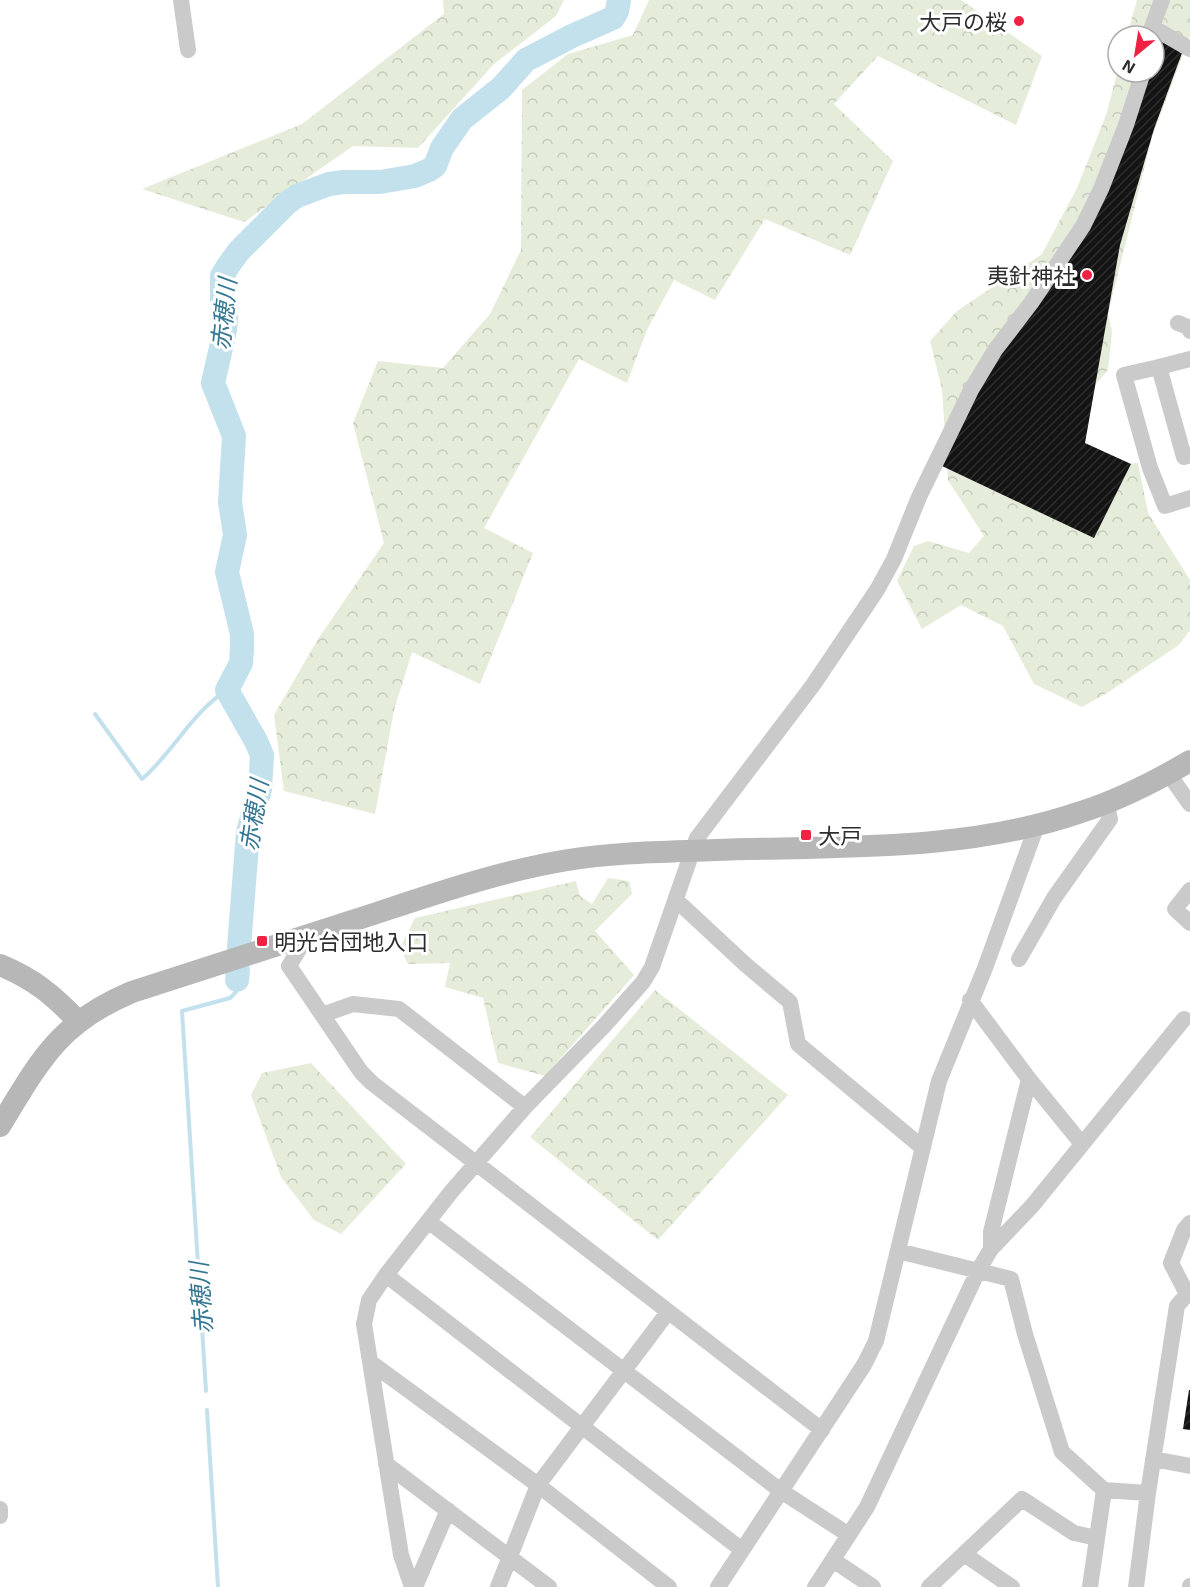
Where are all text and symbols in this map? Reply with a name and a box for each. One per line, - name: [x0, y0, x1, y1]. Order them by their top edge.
- place label: 大戸の桜: [919, 8, 1007, 34]
- marker: 大戸の桜: [1012, 14, 1026, 28]
- north arrow: [1106, 24, 1166, 84]
- text: N: [1118, 56, 1138, 79]
- place label: 夷針神社: [987, 262, 1075, 288]
- marker: 夷針神社: [1080, 268, 1094, 282]
- water label: 赤穂川: [205, 274, 241, 351]
- water label: 赤穂川: [233, 774, 273, 853]
- place label: 大戸: [818, 822, 862, 848]
- marker: 大戸: [799, 828, 813, 842]
- place label: 明光台団地入口: [274, 928, 428, 954]
- marker: 明光台団地入口: [255, 934, 269, 948]
- water label: 赤穂川: [183, 1258, 217, 1335]

